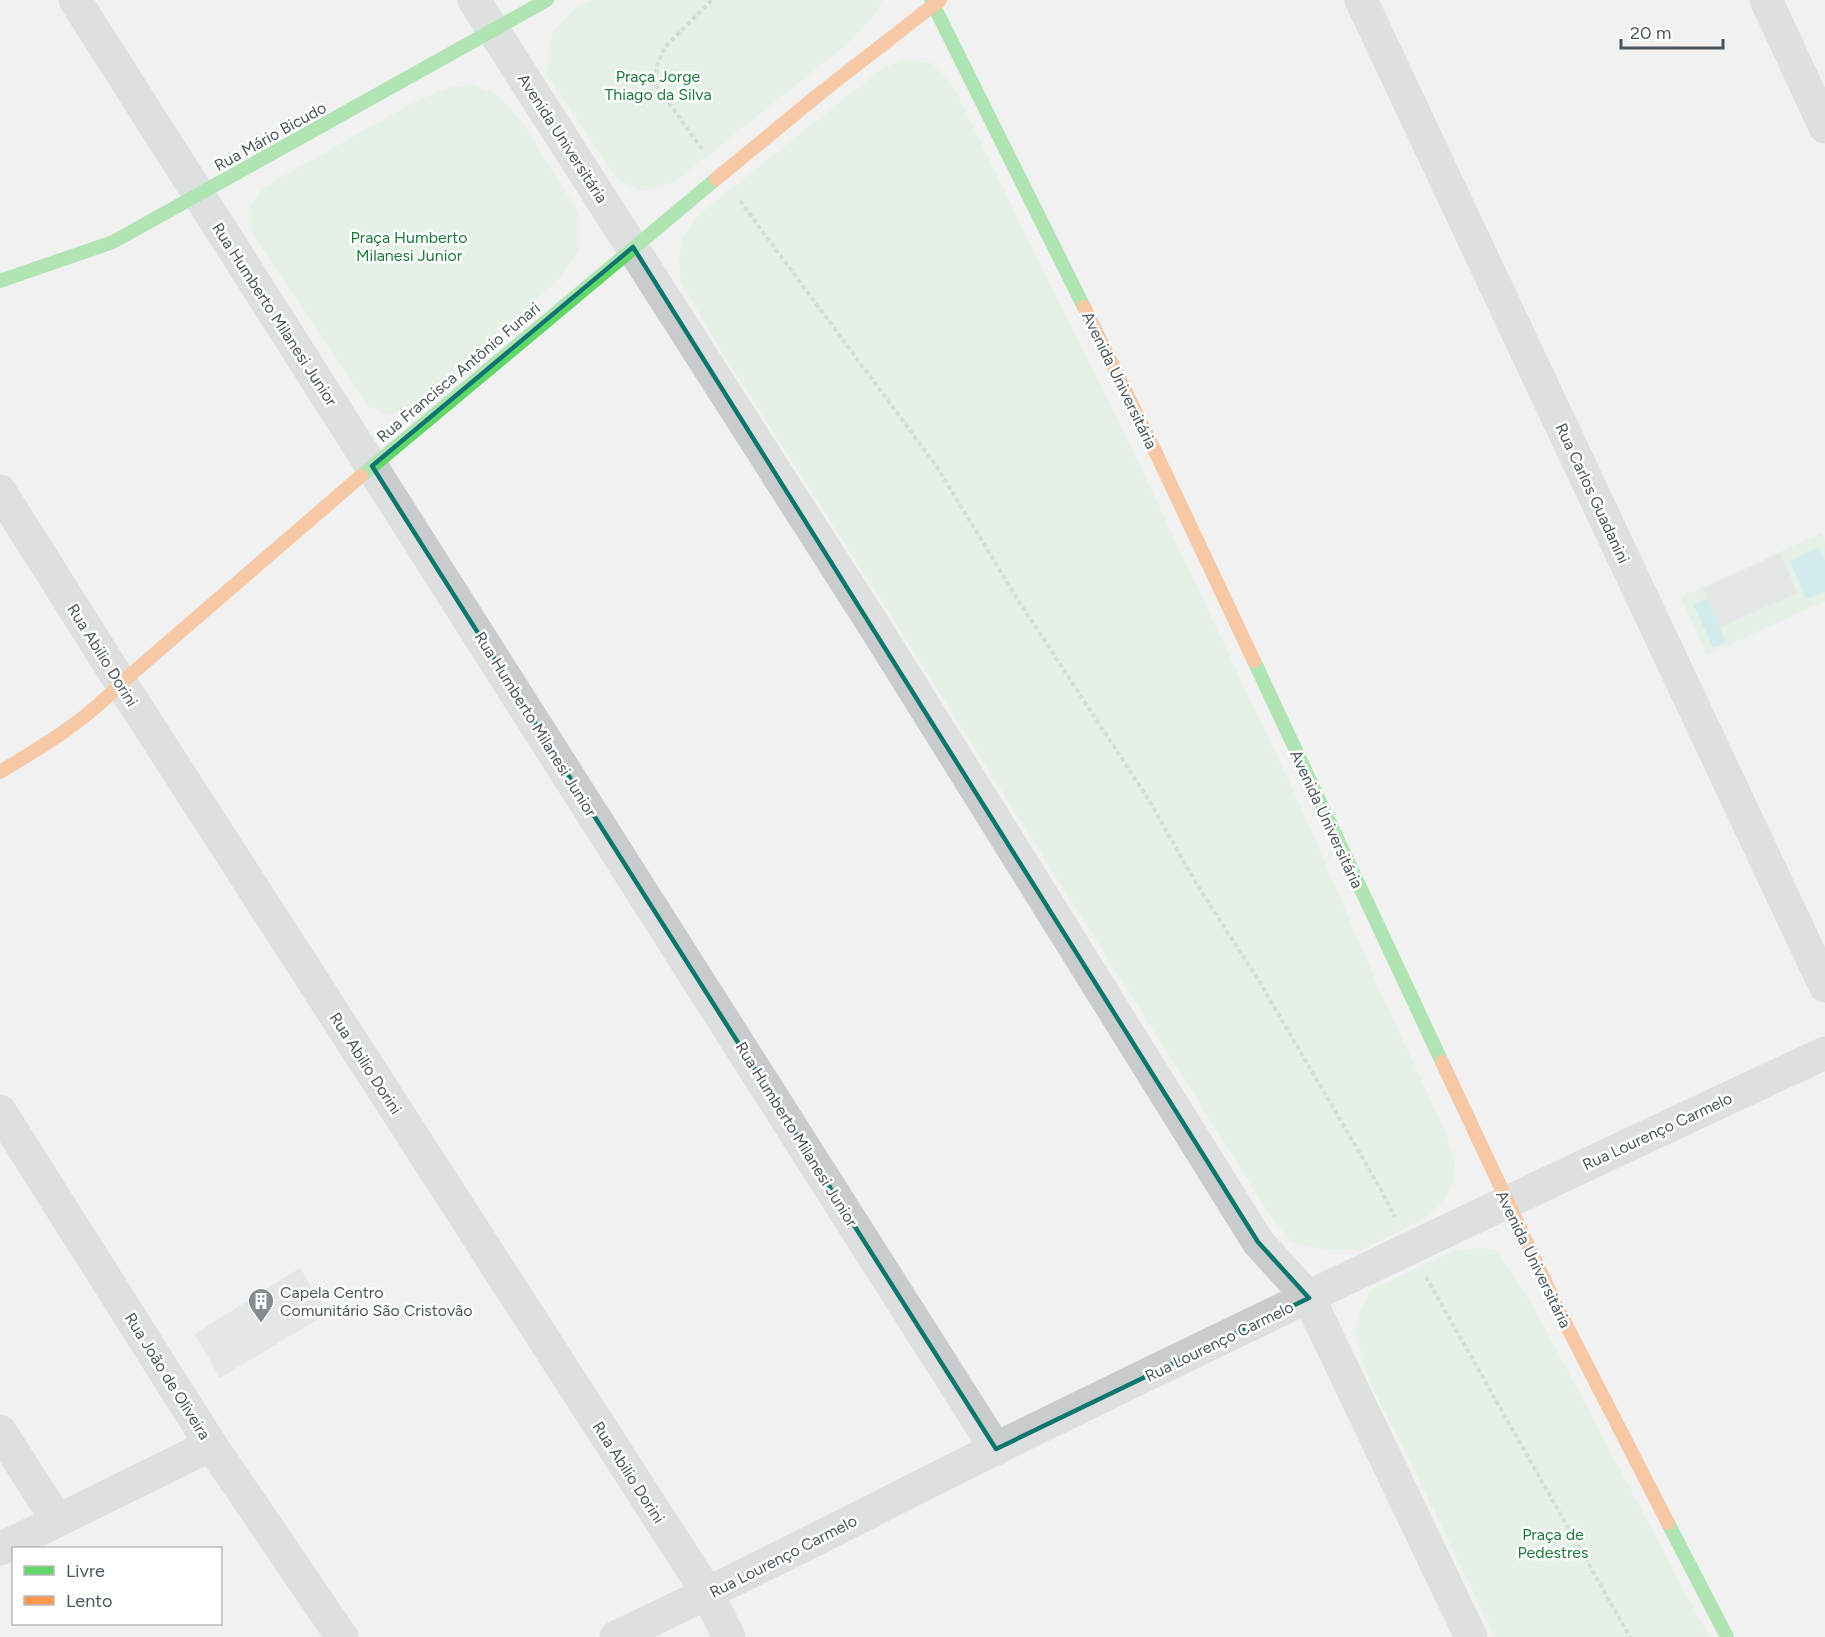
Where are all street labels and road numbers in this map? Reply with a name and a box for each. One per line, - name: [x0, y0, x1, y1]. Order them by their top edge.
- street label: Avenida Universitária: [514, 70, 612, 207]
- street label: Rua Mário Bicudo: [211, 98, 329, 175]
- street label: Rua Humberto Milanesi Junior: [208, 219, 341, 410]
- street label: Rua Francisca Antônio Funari: [373, 298, 544, 446]
- street label: Avenida Universitária: [1078, 308, 1161, 452]
- street label: Rua Carlos Guadanini: [1552, 420, 1633, 566]
- street label: Rua Abilio Dorini: [63, 600, 142, 710]
- street label: Rua Humberto Milanesi Junior: [471, 628, 601, 821]
- street label: Avenida Universitária: [1286, 747, 1367, 891]
- street label: Rua Abilio Dorini: [326, 1009, 406, 1118]
- street label: Rua Humberto Milanesi Junior: [732, 1038, 862, 1231]
- street label: Rua Lourenço Carmelo: [1579, 1088, 1735, 1174]
- street label: Avenida Universitária: [1492, 1187, 1575, 1331]
- street label: Rua Lourenço Carmelo: [1142, 1297, 1297, 1386]
- street label: Rua João de Oliveira: [121, 1309, 214, 1443]
- street label: Rua Abilio Dorini: [589, 1418, 669, 1527]
- street label: Rua Lourenço Carmelo: [706, 1511, 860, 1602]

